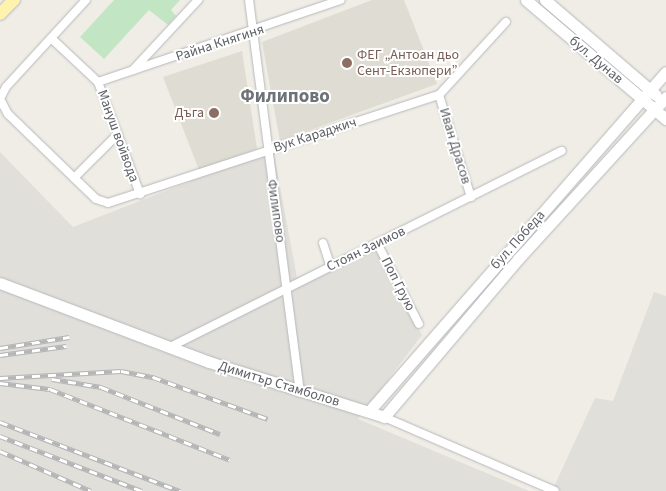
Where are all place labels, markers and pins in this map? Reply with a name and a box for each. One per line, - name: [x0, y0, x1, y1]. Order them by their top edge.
- place label: ФЕГ „Антоан дьо Сент-Екзюпери”: [357, 47, 459, 80]
- marker: ФЕГ „Антоан дьо Сент-Екзюпери”: [341, 57, 353, 69]
- place label: Дъга: [175, 105, 204, 121]
- marker: Дъга: [208, 107, 220, 119]

